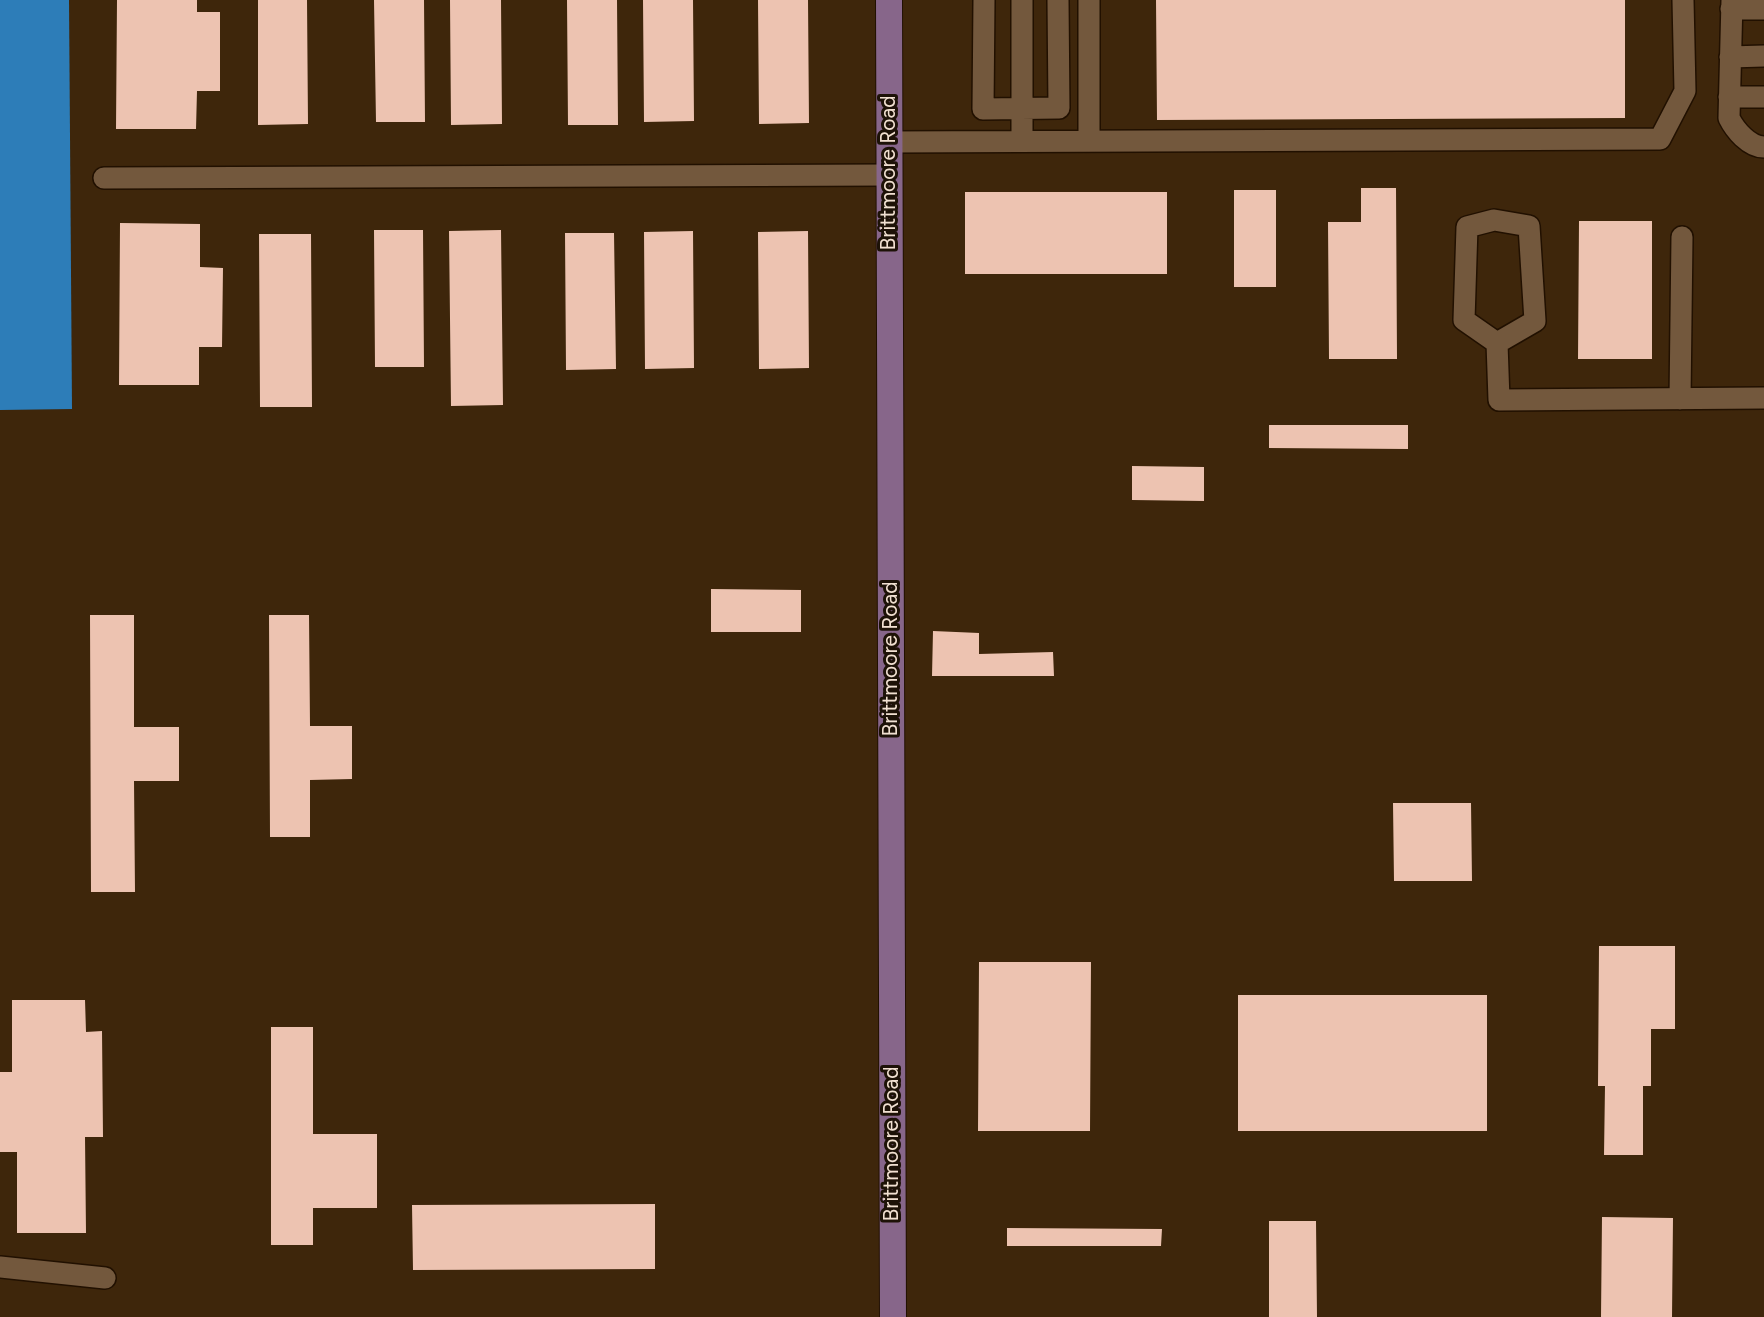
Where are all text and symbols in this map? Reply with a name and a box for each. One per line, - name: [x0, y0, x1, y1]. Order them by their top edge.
- street label: Brittmoore Road: [876, 95, 902, 251]
- street label: Brittmoore Road: [878, 581, 904, 737]
- street label: Brittmoore Road: [879, 1066, 905, 1222]

